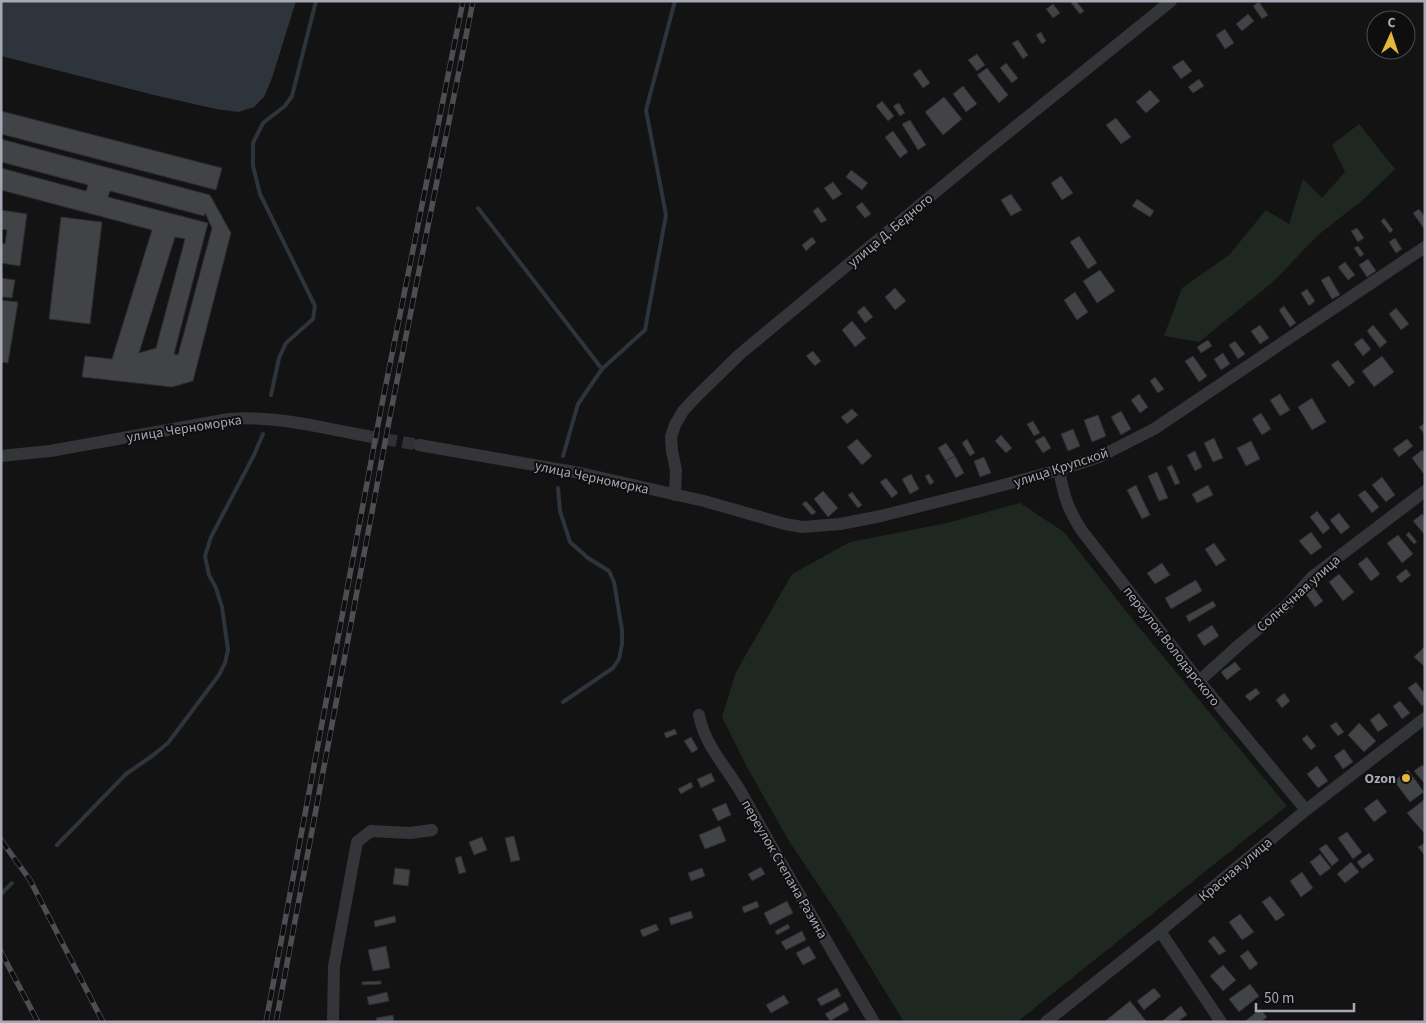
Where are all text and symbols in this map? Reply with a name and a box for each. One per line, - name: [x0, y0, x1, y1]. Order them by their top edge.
- north arrow: [1366, 10, 1416, 60]
- text: С: [1387, 13, 1396, 33]
- street label: улица Д. Бедного: [844, 189, 938, 272]
- street label: улица Черноморка: [125, 410, 243, 448]
- street label: улица Крупской: [1012, 443, 1111, 493]
- street label: улица Черноморка: [533, 456, 651, 500]
- street label: Солнечная улица: [1252, 551, 1345, 637]
- street label: переулок Володарского: [1118, 582, 1224, 711]
- place label: Ozon: [1365, 769, 1396, 789]
- marker: Ozon: [1400, 772, 1412, 784]
- street label: переулок Степана Разина: [736, 796, 832, 943]
- street label: Красная улица: [1194, 833, 1277, 907]
- scale bar: [1256, 980, 1354, 1012]
- text: 50 m: [1264, 988, 1294, 1009]

